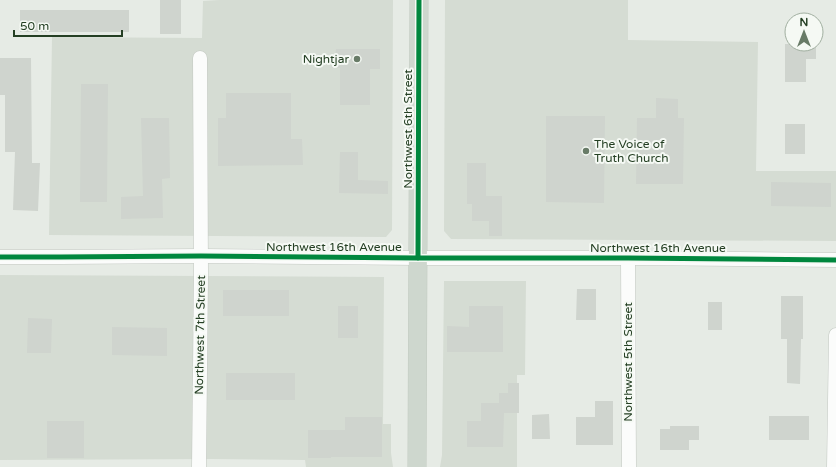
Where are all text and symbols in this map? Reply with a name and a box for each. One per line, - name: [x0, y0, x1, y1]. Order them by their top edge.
- scale bar: [14, 12, 122, 38]
- north arrow: [784, 12, 824, 52]
- text: N: [800, 16, 808, 29]
- text: 50 m: [20, 19, 49, 33]
- place label: Nightjar: [303, 52, 349, 66]
- marker: Nightjar: [352, 54, 362, 64]
- street label: Northwest 6th Street: [401, 69, 415, 189]
- place label: The Voice of Truth Church: [594, 137, 669, 165]
- marker: The Voice of Truth Church: [581, 146, 591, 156]
- street label: Northwest 16th Avenue: [266, 240, 402, 254]
- street label: Northwest 16th Avenue: [590, 241, 726, 255]
- street label: Northwest 7th Street: [192, 275, 208, 395]
- street label: Northwest 5th Street: [621, 302, 635, 422]

